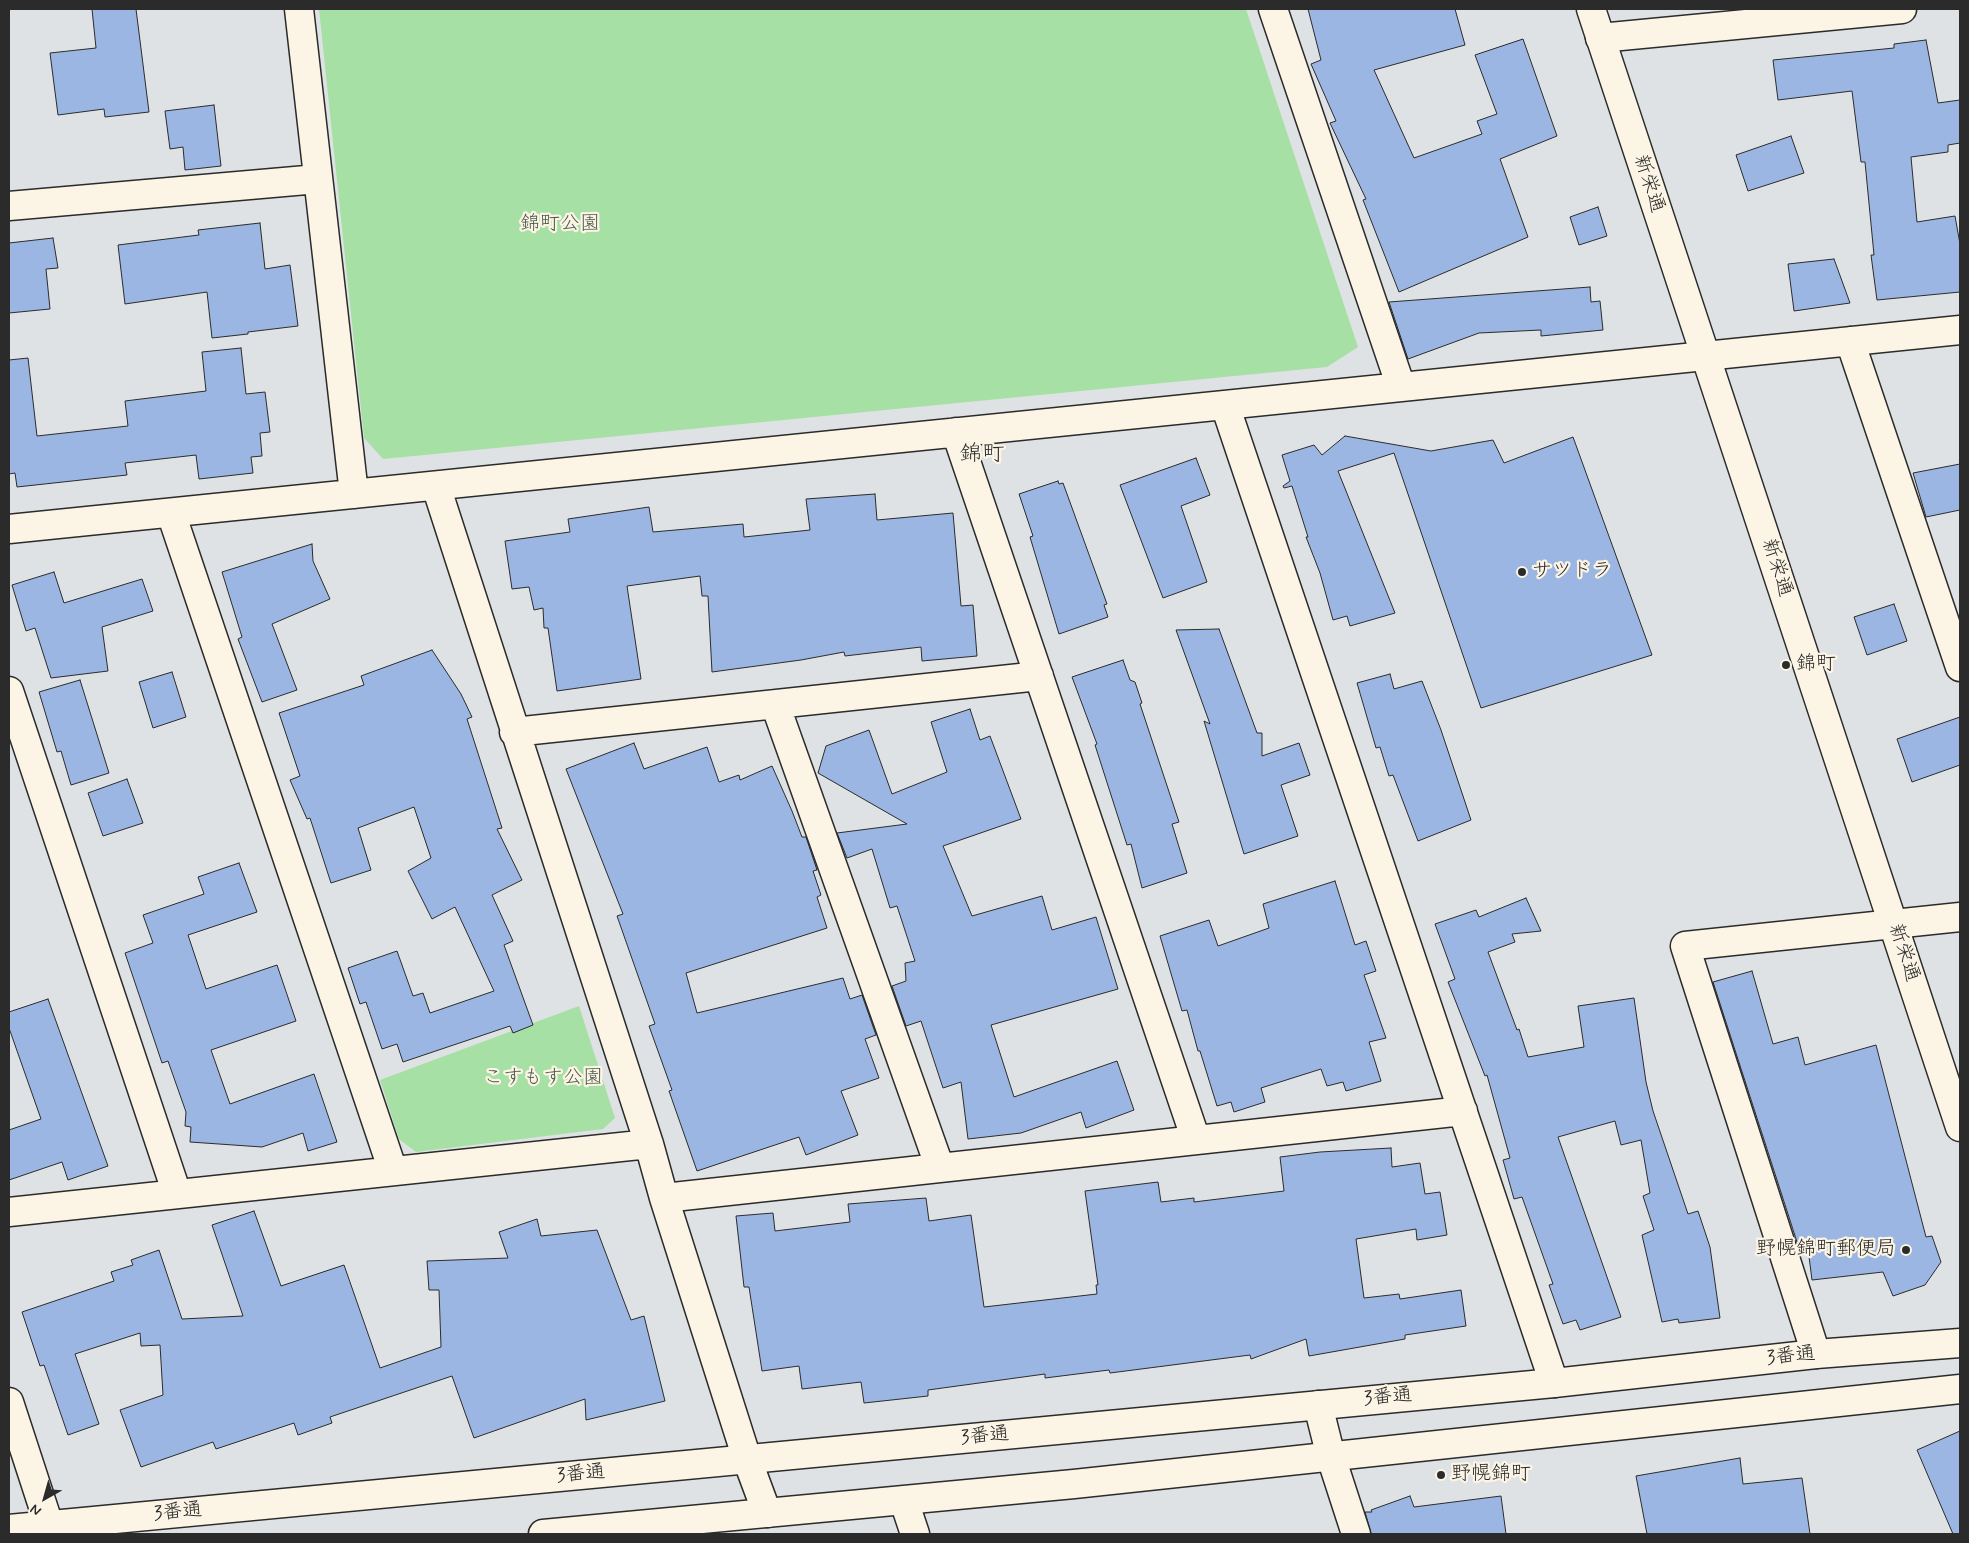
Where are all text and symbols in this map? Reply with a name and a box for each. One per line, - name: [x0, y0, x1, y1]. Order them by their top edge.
- street label: 新栄通: [1627, 152, 1669, 216]
- park label: 錦町公園: [520, 213, 600, 237]
- district label: 錦町: [960, 442, 1004, 468]
- street label: 新栄通: [1755, 536, 1797, 600]
- place label: サツドラ: [1532, 560, 1612, 584]
- marker: サツドラ: [1516, 566, 1528, 578]
- place label: 錦町: [1796, 653, 1836, 677]
- marker: 錦町: [1780, 659, 1792, 671]
- street label: 新栄通: [1882, 921, 1924, 985]
- park label: こすもす公園: [483, 1067, 603, 1091]
- place label: 野幌錦町郵便局: [1756, 1238, 1896, 1262]
- marker: 野幌錦町郵便局: [1900, 1244, 1912, 1256]
- street label: 3番通: [1765, 1343, 1817, 1371]
- street label: 3番通: [1363, 1384, 1413, 1412]
- street label: 3番通: [960, 1423, 1010, 1451]
- street label: 3番通: [556, 1461, 606, 1489]
- place label: 野幌錦町: [1451, 1463, 1531, 1487]
- marker: 野幌錦町: [1435, 1469, 1447, 1481]
- north arrow: [20, 1473, 70, 1523]
- street label: 3番通: [153, 1499, 203, 1527]
- text: N: [27, 1500, 45, 1520]

